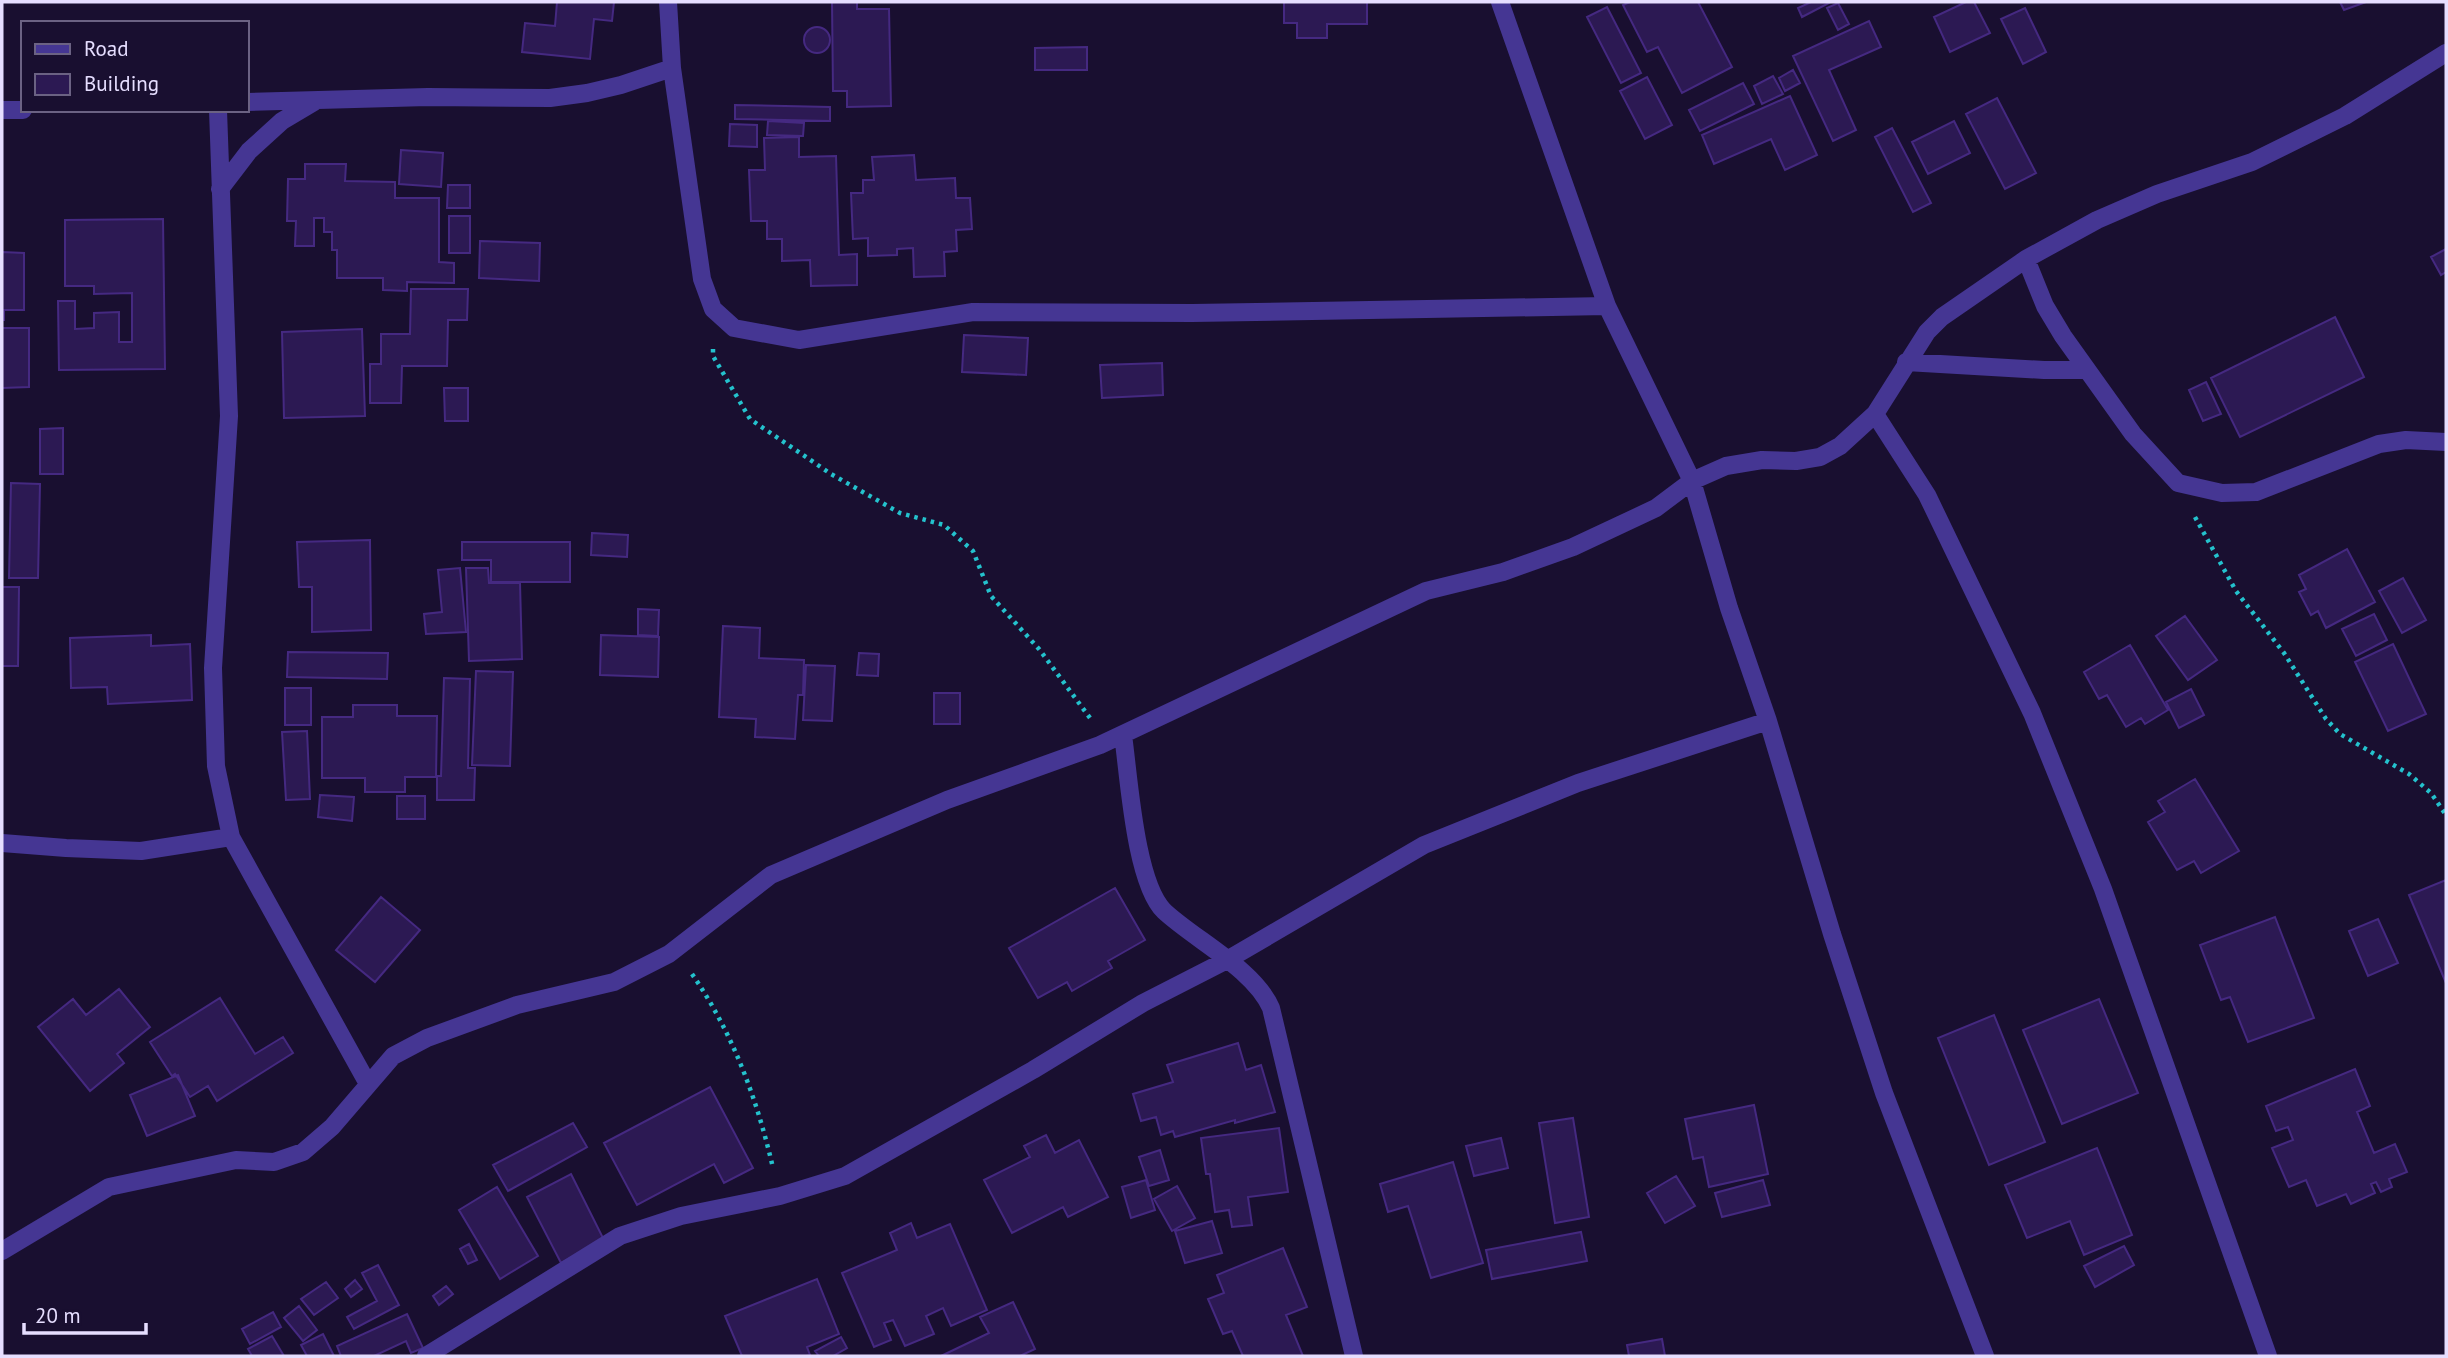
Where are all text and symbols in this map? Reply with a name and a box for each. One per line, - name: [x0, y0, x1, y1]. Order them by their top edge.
- legend: [21, 21, 248, 112]
- text: Road: [84, 35, 128, 62]
- text: Building: [84, 70, 159, 97]
- scale bar: [24, 1292, 147, 1336]
- text: 20 m: [35, 1302, 81, 1329]

